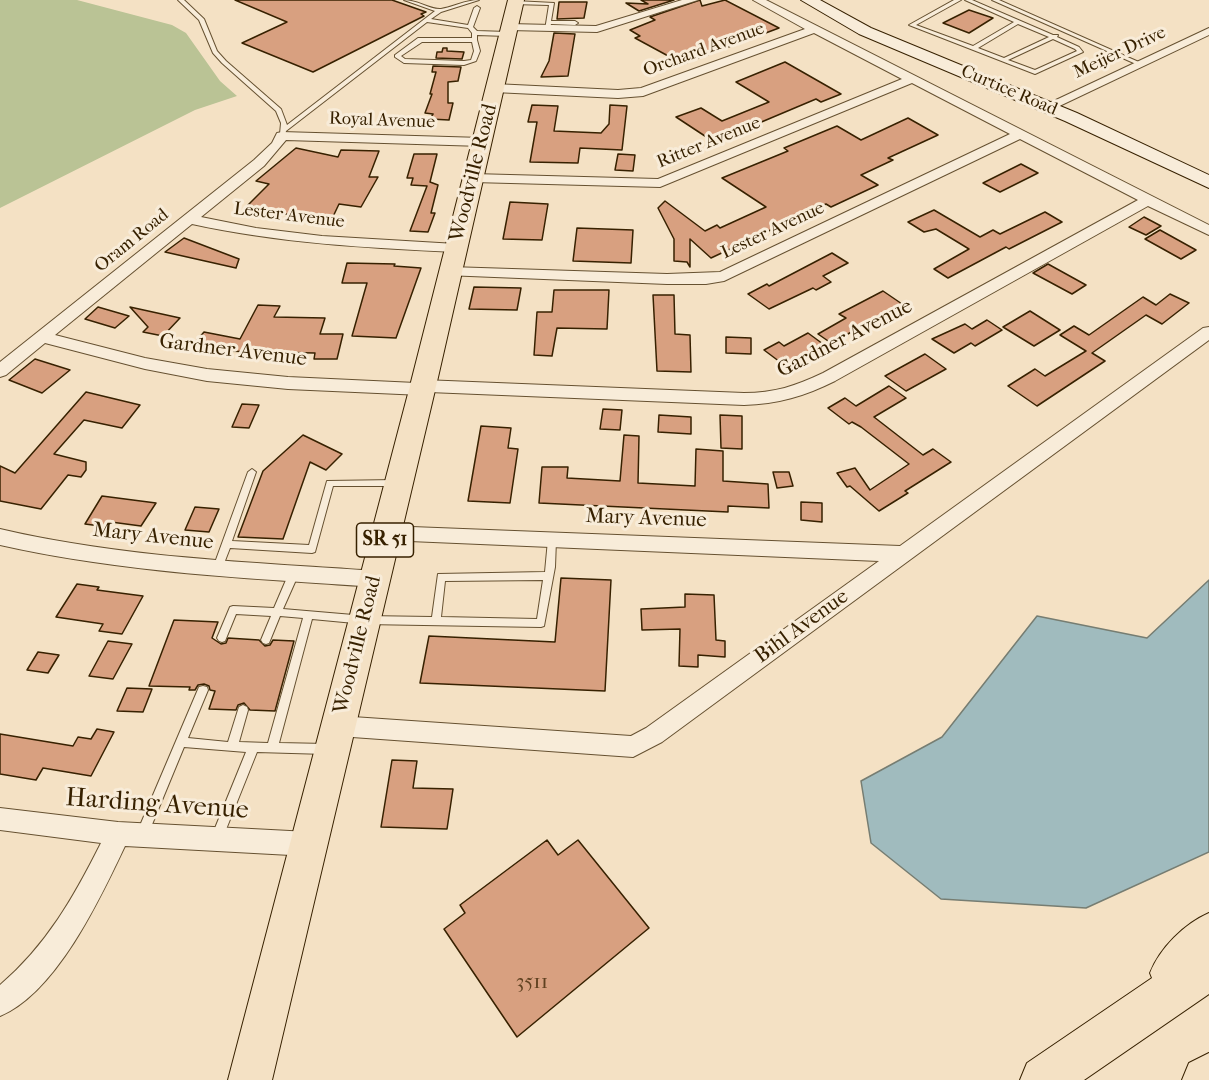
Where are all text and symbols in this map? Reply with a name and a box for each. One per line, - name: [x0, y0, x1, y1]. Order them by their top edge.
- street label: Orchard Avenue: [640, 18, 768, 82]
- street label: Meijer Drive: [1070, 22, 1170, 84]
- street label: Curtice Road: [958, 61, 1060, 121]
- street label: Woodville Road: [445, 101, 503, 245]
- street label: Royal Avenue: [329, 108, 435, 134]
- street label: Ritter Avenue: [654, 112, 764, 174]
- street label: Lester Avenue: [232, 198, 346, 234]
- street label: Lester Avenue: [718, 198, 828, 264]
- street label: Oram Road: [91, 205, 173, 277]
- street label: Gardner Avenue: [773, 294, 917, 384]
- street label: Gardner Avenue: [158, 329, 308, 373]
- street label: Mary Avenue: [585, 504, 707, 534]
- street label: Mary Avenue: [91, 518, 215, 556]
- road number: SR 51: [356, 523, 414, 557]
- street label: Woodville Road: [329, 573, 387, 717]
- street label: Bihl Avenue: [750, 585, 854, 669]
- street label: Harding Avenue: [64, 783, 250, 827]
- house number: 3511: [516, 970, 548, 996]

